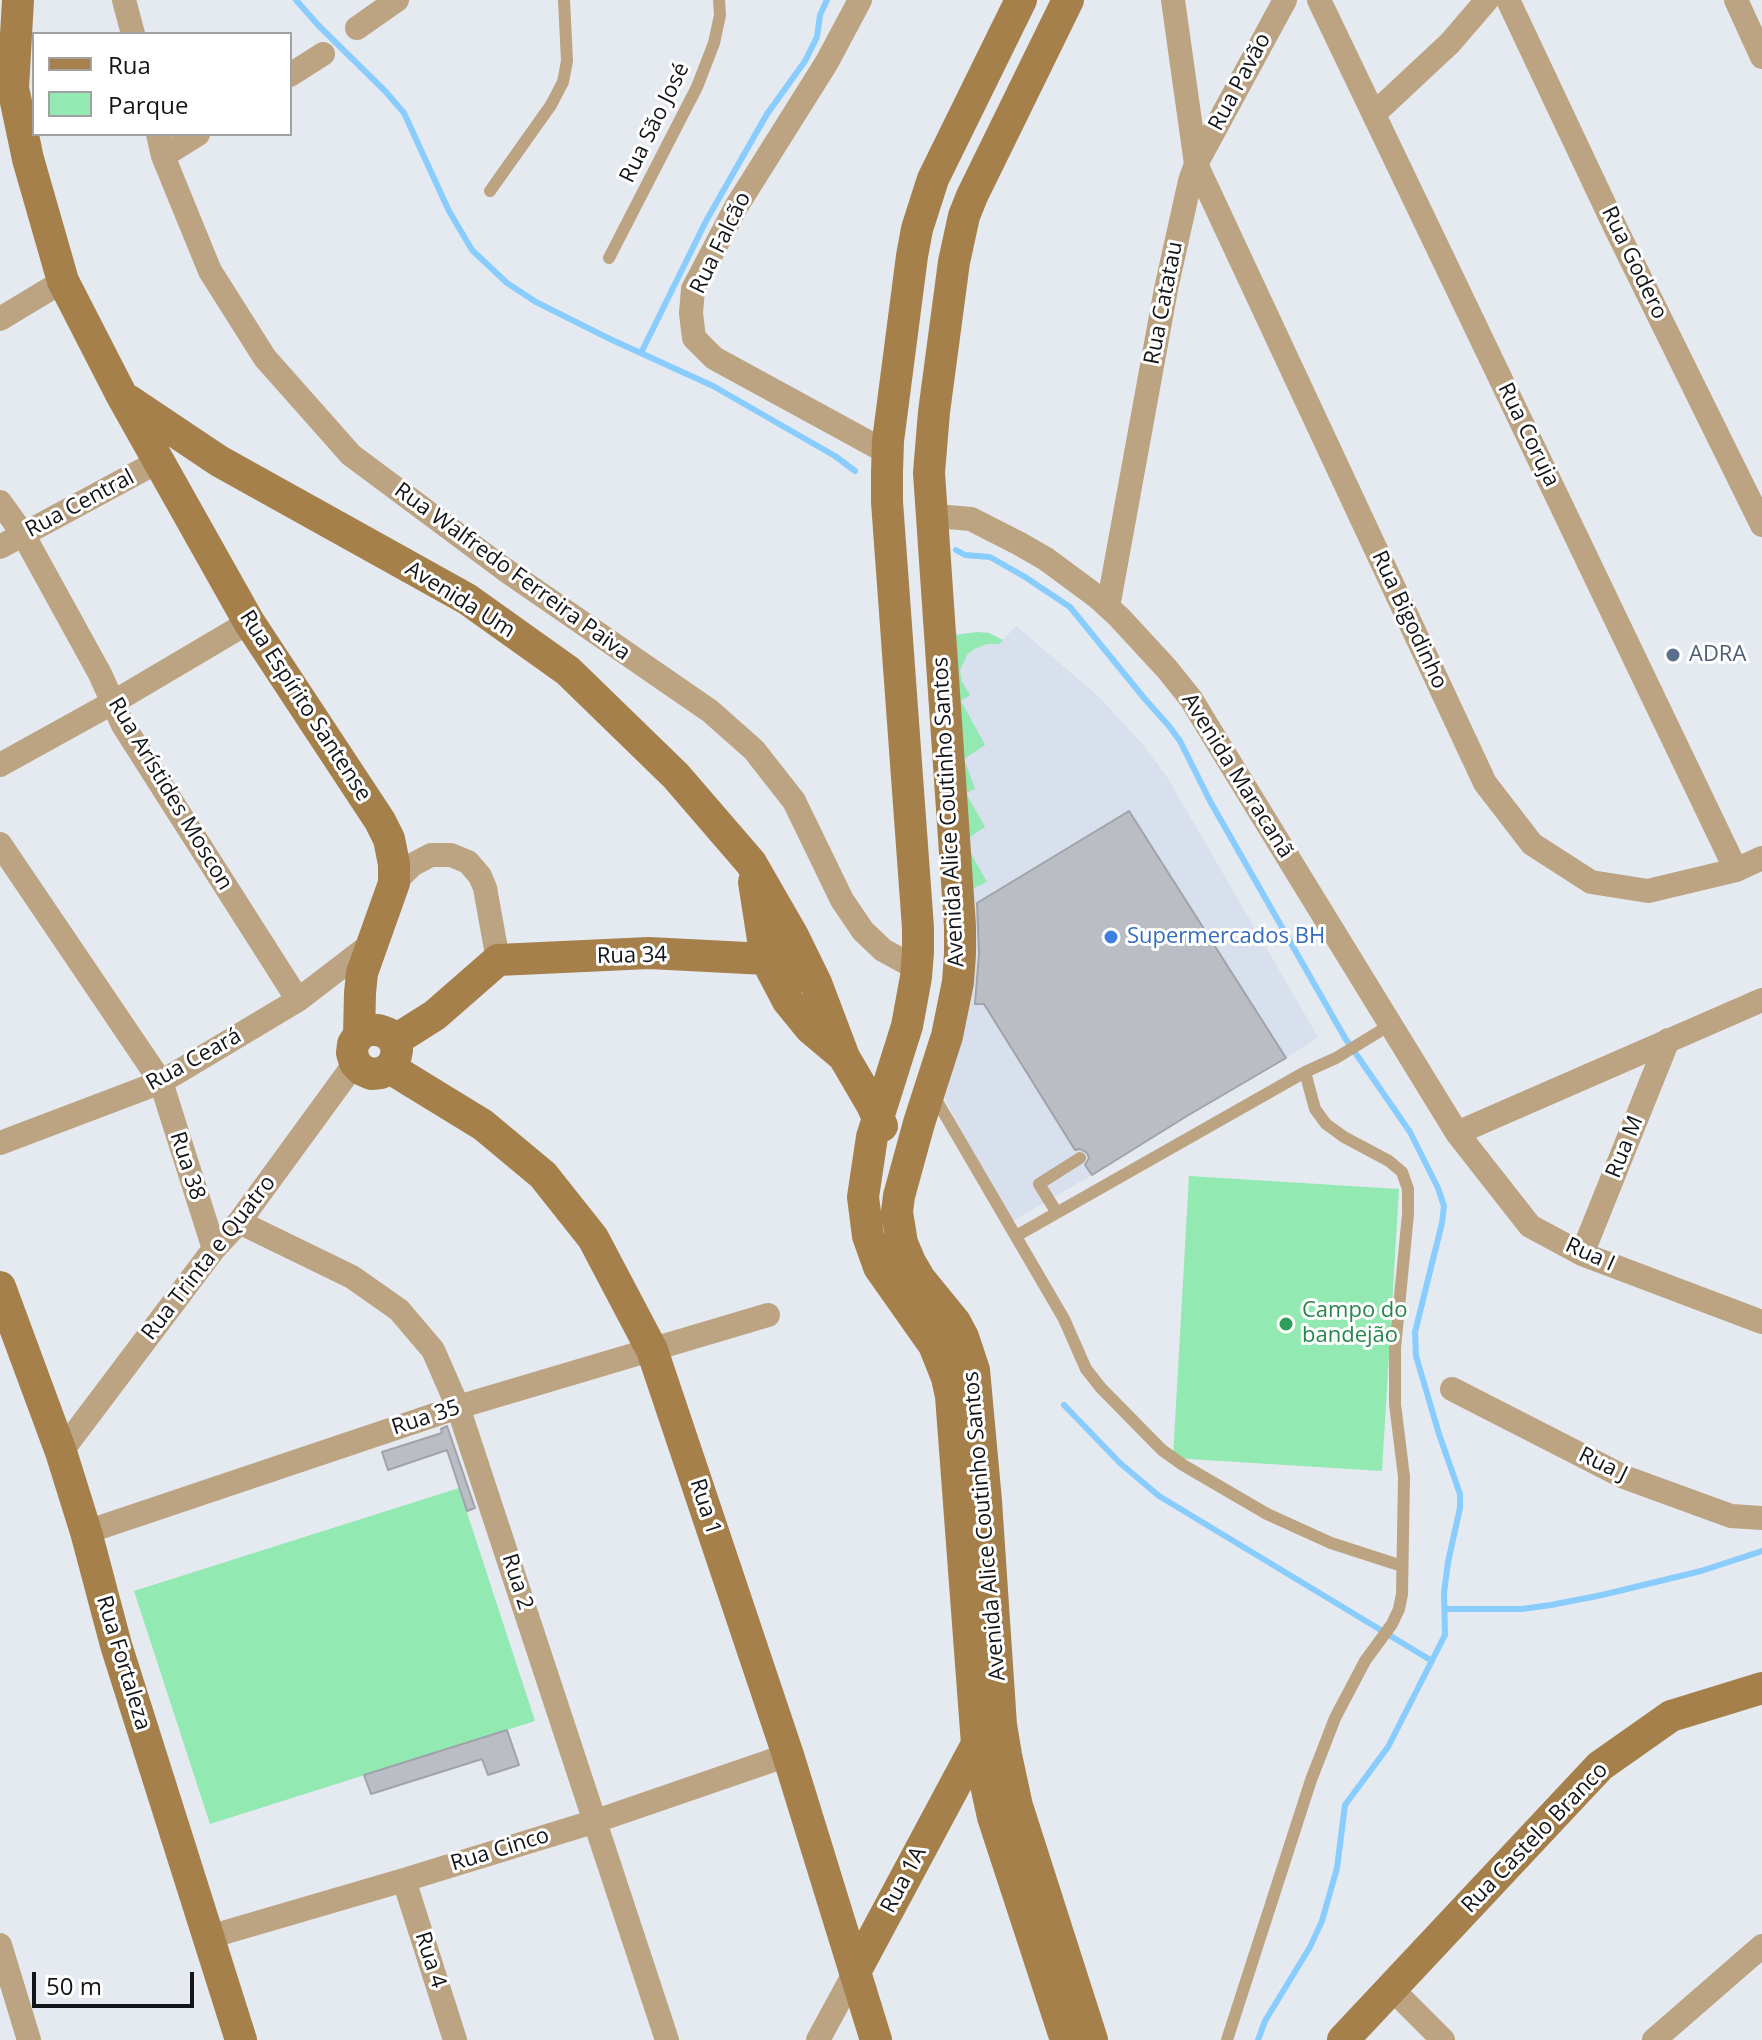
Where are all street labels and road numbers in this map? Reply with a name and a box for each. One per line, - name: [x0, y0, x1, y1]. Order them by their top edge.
- street label: Rua Pavão: [1203, 29, 1277, 135]
- street label: Rua São José: [615, 59, 695, 187]
- street label: Rua Falcão: [685, 188, 757, 298]
- street label: Rua Godero: [1595, 202, 1673, 324]
- street label: Rua Catatau: [1139, 239, 1189, 367]
- street label: Rua Coruja: [1492, 379, 1564, 491]
- street label: Rua Central: [21, 464, 139, 544]
- street label: Rua Walfredo Ferreira Paiva: [389, 478, 635, 666]
- street label: Rua Bigodinho: [1366, 547, 1452, 693]
- street label: Avenida Um: [400, 556, 520, 644]
- street label: Rua Espírito Santense: [233, 606, 377, 806]
- street label: Avenida Alice Coutinho Santos: [928, 656, 970, 968]
- street label: Avenida Maracanã: [1176, 689, 1298, 863]
- street label: Rua Arístides Moscon: [102, 693, 238, 895]
- street label: Rua 34: [597, 942, 667, 970]
- street label: Rua Ceará: [142, 1023, 246, 1097]
- street label: Rua M: [1601, 1112, 1649, 1182]
- street label: Rua 38: [164, 1129, 210, 1203]
- street label: Rua Trinta e Quatro: [136, 1170, 282, 1346]
- street label: Rua I: [1561, 1233, 1619, 1277]
- street label: Avenida Alice Coutinho Santos: [958, 1370, 1012, 1682]
- street label: Rua 35: [389, 1395, 463, 1441]
- street label: Rua J: [1574, 1442, 1632, 1488]
- street label: Rua 1: [684, 1476, 726, 1538]
- street label: Rua 2: [496, 1551, 538, 1613]
- street label: Rua Fortaleza: [90, 1593, 156, 1733]
- street label: Rua Castelo Branco: [1456, 1757, 1614, 1919]
- street label: Rua Cinco: [448, 1823, 552, 1877]
- street label: Rua 1A: [876, 1842, 932, 1918]
- street label: Rua 4: [409, 1929, 451, 1991]

